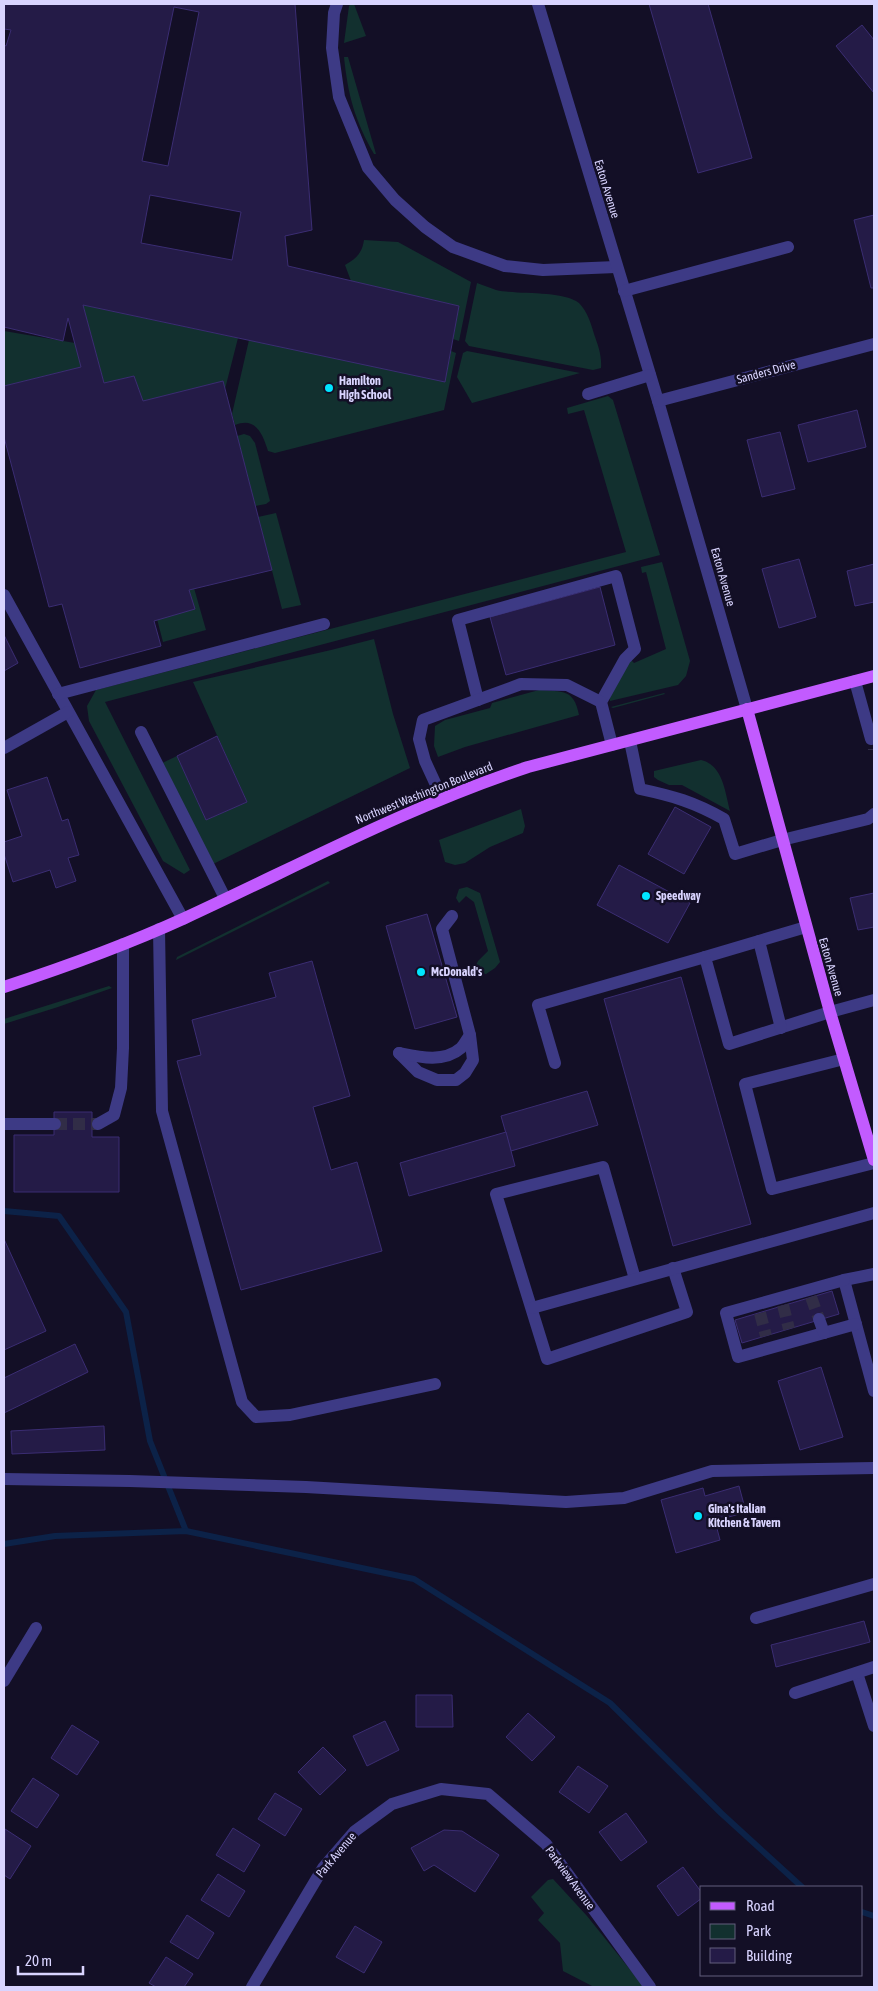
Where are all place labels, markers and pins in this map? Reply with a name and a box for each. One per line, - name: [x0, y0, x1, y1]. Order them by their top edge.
- place label: Hamilton High School: [339, 374, 392, 402]
- marker: Hamilton High School: [323, 382, 335, 394]
- place label: Speedway: [656, 889, 701, 903]
- marker: Speedway: [640, 890, 652, 902]
- place label: McDonald's: [431, 965, 483, 979]
- marker: McDonald's: [415, 966, 427, 978]
- place label: Gina's Italian Kitchen & Tavern: [708, 1502, 781, 1530]
- marker: Gina's Italian Kitchen & Tavern: [692, 1510, 704, 1522]

